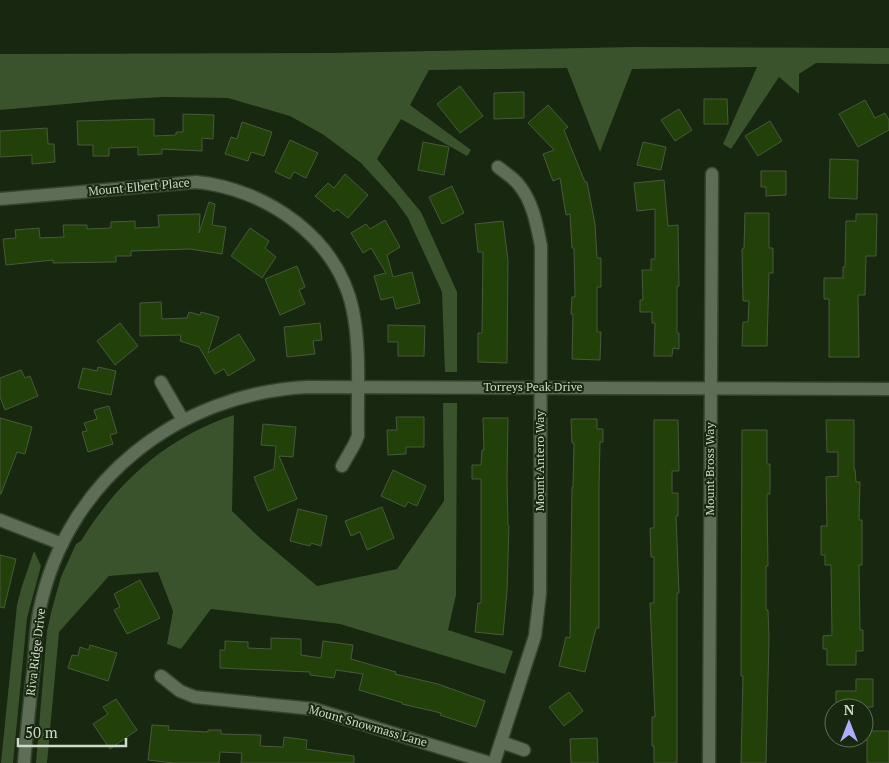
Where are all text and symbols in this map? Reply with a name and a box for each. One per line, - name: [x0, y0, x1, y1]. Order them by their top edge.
- street label: Mount Elbert Place: [88, 175, 190, 198]
- street label: Torreys Peak Drive: [483, 379, 583, 394]
- street label: Mount Antero Way: [532, 410, 547, 511]
- street label: Mount Bross Way: [702, 422, 717, 515]
- street label: Riva Ridge Drive: [23, 607, 48, 697]
- north arrow: [824, 698, 874, 748]
- text: N: [844, 700, 855, 719]
- street label: Mount Snowmass Lane: [307, 701, 429, 750]
- scale bar: [18, 716, 125, 748]
- text: 50 m: [25, 722, 58, 742]

